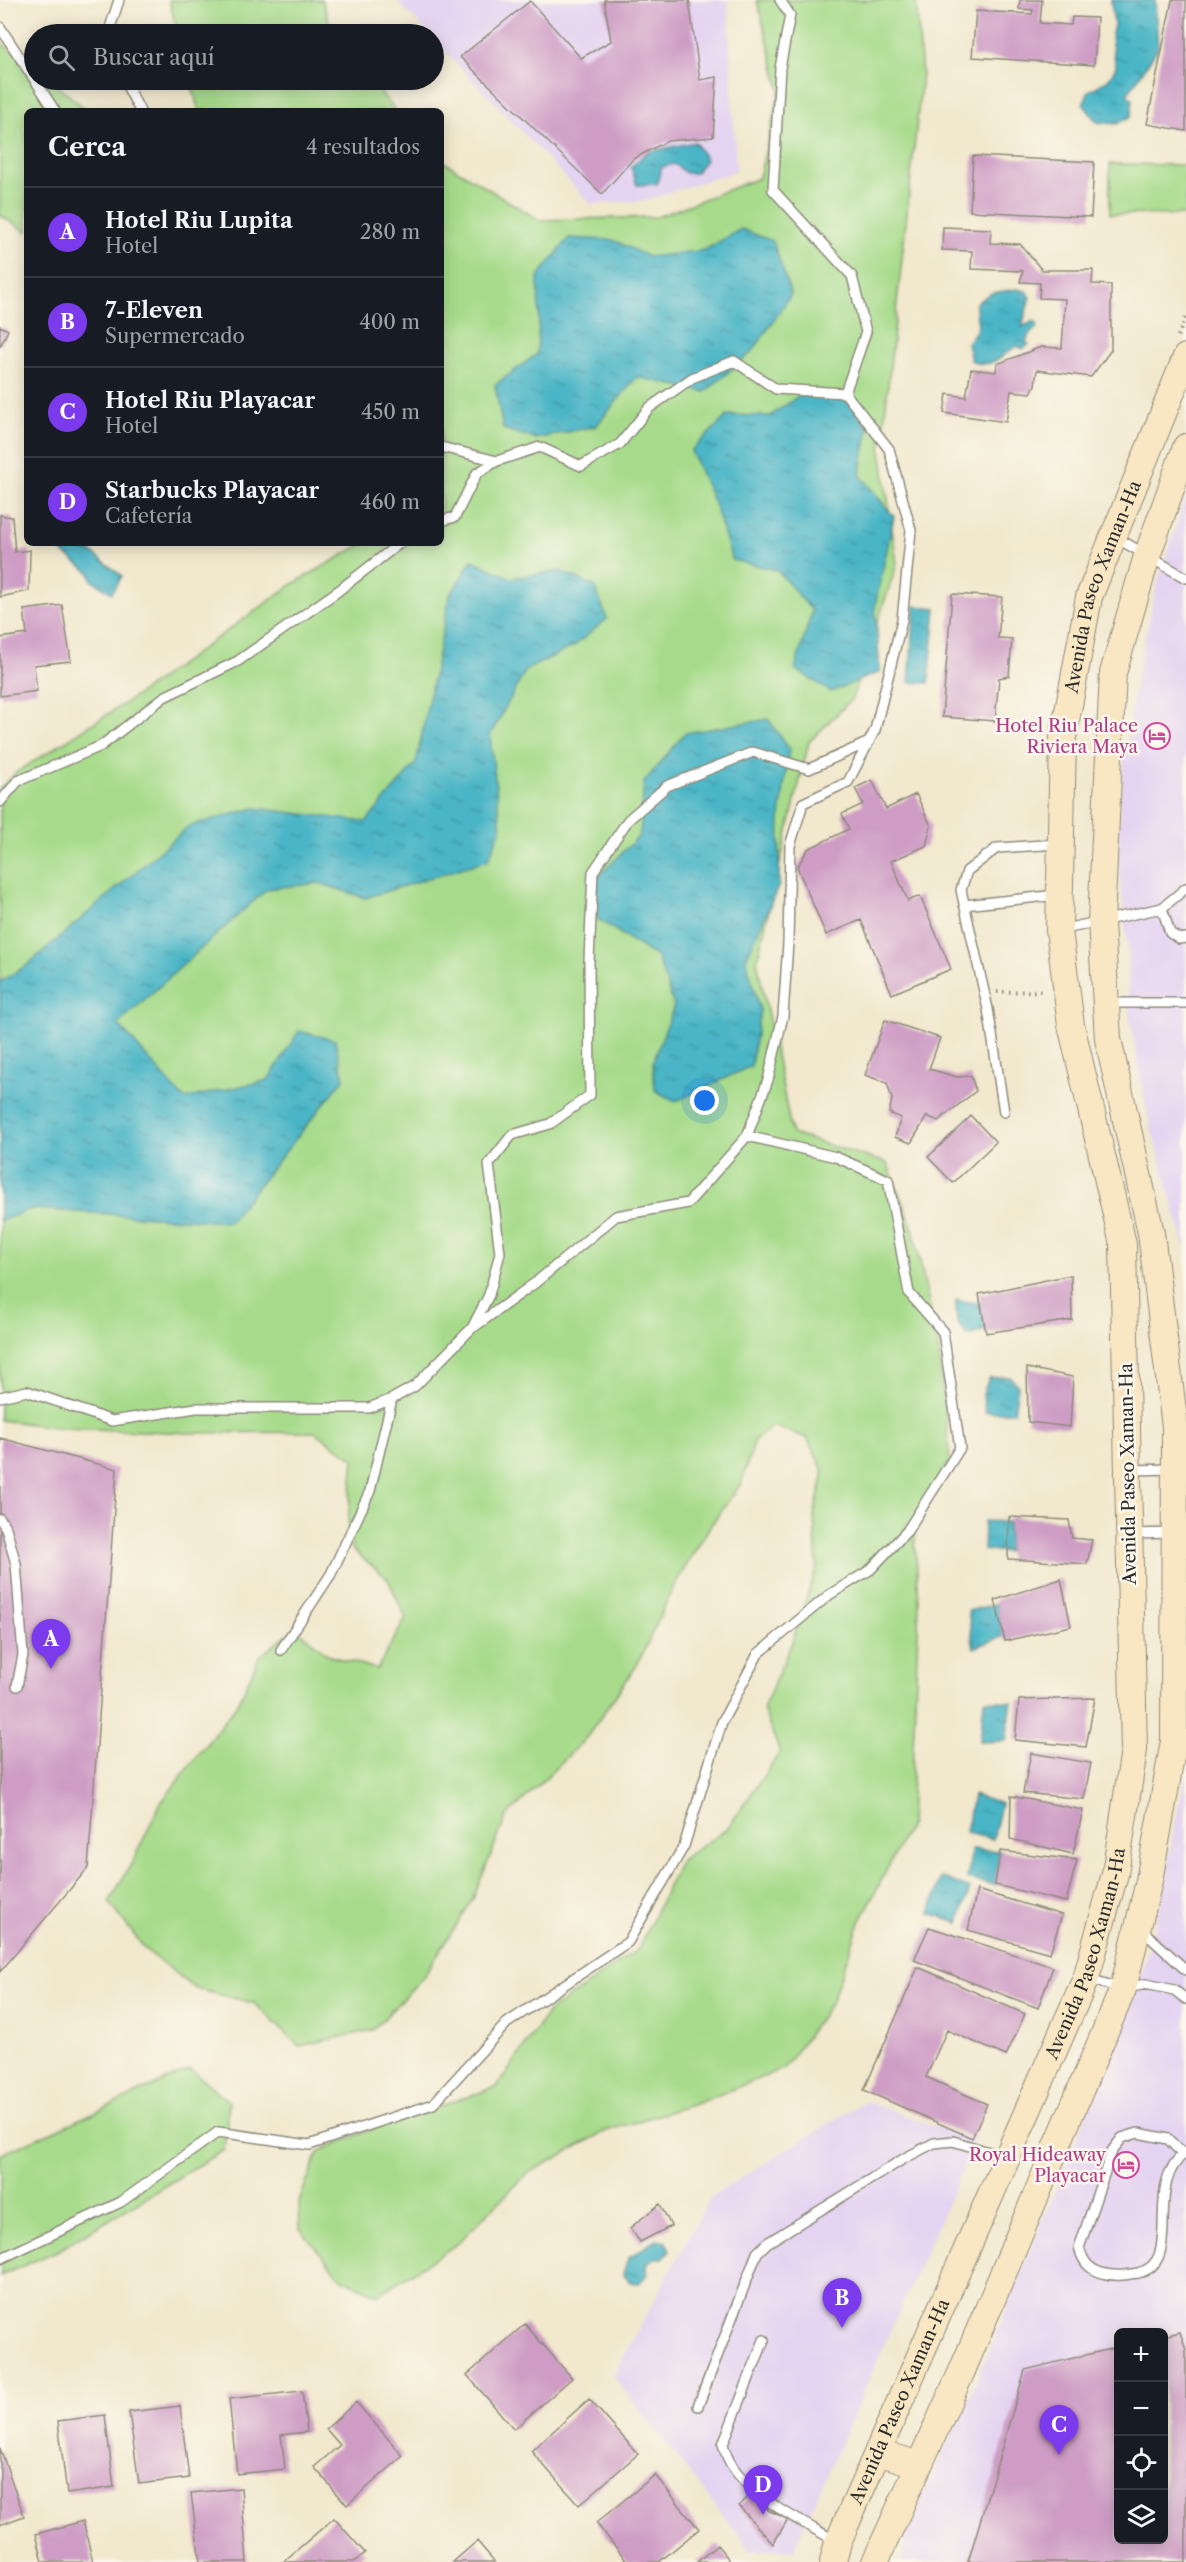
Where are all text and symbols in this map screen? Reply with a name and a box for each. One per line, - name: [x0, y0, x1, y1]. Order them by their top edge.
- search box: [24, 24, 444, 90]
- icon: search: [45, 41, 78, 74]
- text: Buscar aquí: [93, 44, 215, 71]
- text: Cerca: [48, 131, 126, 163]
- text: 4 resultados: [306, 135, 420, 159]
- text: Hotel Riu Lupita: [105, 207, 293, 234]
- text: A: [60, 220, 75, 244]
- text: 280 m: [360, 220, 420, 244]
- text: Hotel: [105, 234, 158, 258]
- text: 7-Eleven: [105, 297, 203, 324]
- text: B: [60, 310, 75, 334]
- text: 400 m: [359, 310, 420, 334]
- text: Supermercado: [105, 324, 245, 348]
- text: Hotel Riu Playacar: [105, 387, 315, 414]
- text: C: [59, 400, 76, 424]
- text: 450 m: [361, 400, 420, 424]
- text: Hotel: [105, 414, 158, 438]
- text: Starbucks Playacar: [105, 477, 319, 504]
- street label: Avenida Paseo Xaman-Ha: [1060, 477, 1146, 696]
- text: D: [59, 490, 76, 514]
- text: 460 m: [360, 490, 420, 514]
- text: Cafetería: [105, 504, 192, 528]
- place label: Hotel Riu Palace Riviera Maya: [995, 715, 1139, 758]
- hotel icon: Hotel Riu Palace Riviera Maya: [1142, 721, 1172, 751]
- your location: [690, 1086, 719, 1115]
- street label: Avenida Paseo Xaman-Ha: [1115, 1362, 1141, 1586]
- pin: A: [32, 1620, 70, 1669]
- street label: Avenida Paseo Xaman-Ha: [1040, 1846, 1130, 2064]
- place label: Royal Hideaway Playacar: [969, 2144, 1107, 2187]
- hotel icon: Royal Hideaway Playacar: [1111, 2150, 1141, 2180]
- pin: B: [822, 2278, 862, 2328]
- street label: Avenida Paseo Xaman-Ha: [845, 2295, 955, 2509]
- map controls: [1114, 2328, 1168, 2544]
- button: +: [1114, 2328, 1168, 2382]
- button: −: [1114, 2382, 1168, 2436]
- pin: C: [1040, 2406, 1078, 2455]
- button: locate: [1114, 2436, 1168, 2490]
- pin: D: [744, 2466, 783, 2515]
- button: layers: [1114, 2490, 1168, 2544]

